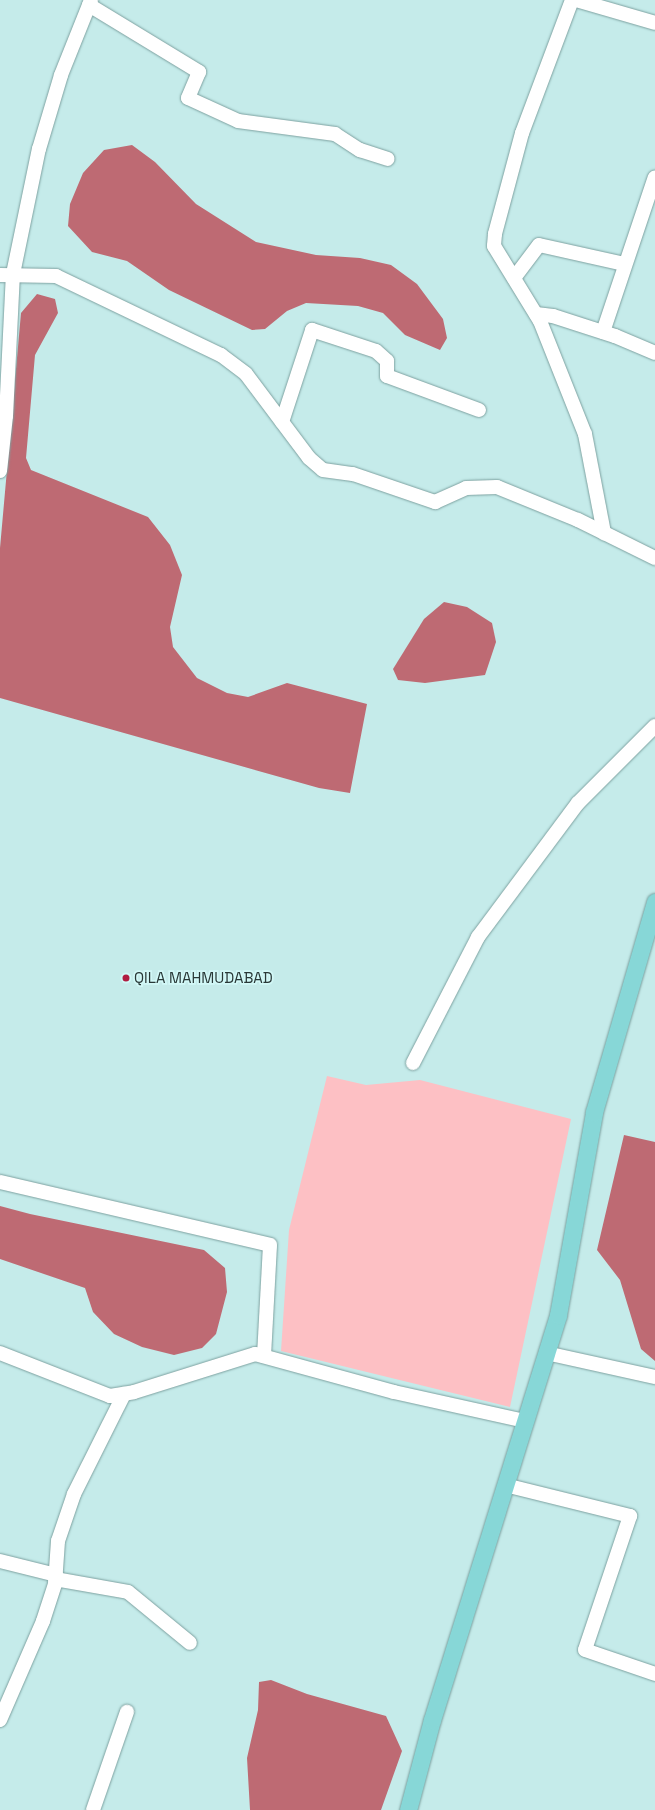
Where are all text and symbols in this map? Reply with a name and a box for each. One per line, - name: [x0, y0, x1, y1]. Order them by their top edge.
- place label: QILA MAHMUDABAD: [134, 969, 273, 987]
- marker: QILA MAHMUDABAD: [121, 973, 131, 983]

